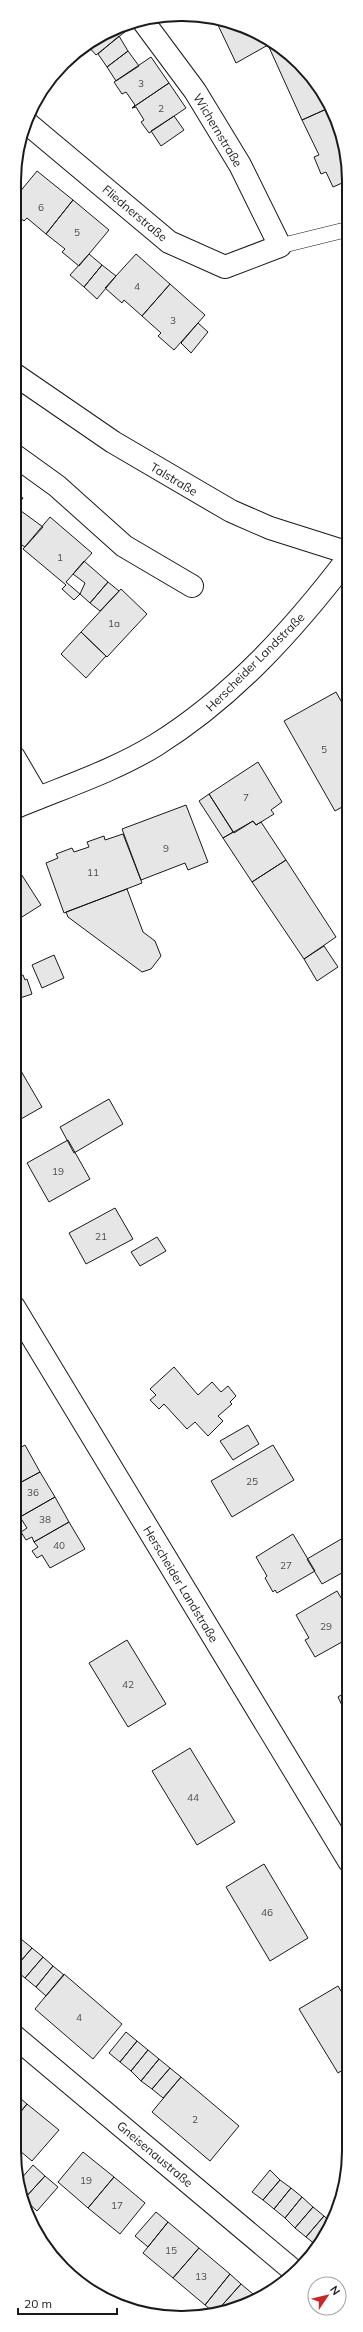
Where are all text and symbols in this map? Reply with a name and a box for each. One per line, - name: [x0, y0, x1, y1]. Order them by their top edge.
- house number: 3: [138, 77, 144, 90]
- street label: Wichernstraße: [190, 91, 246, 169]
- house number: 2: [158, 102, 164, 115]
- street label: Fliednerstraße: [100, 182, 170, 244]
- house number: 6: [38, 201, 44, 214]
- house number: 5: [74, 226, 80, 239]
- house number: 4: [134, 280, 140, 293]
- house number: 3: [170, 314, 176, 327]
- street label: Talstraße: [148, 459, 200, 499]
- house number: 1: [57, 551, 63, 564]
- street label: Herscheider Landstraße: [203, 610, 307, 714]
- house number: 1a: [108, 617, 120, 630]
- house number: 5: [321, 743, 327, 756]
- house number: 7: [243, 791, 249, 804]
- house number: 9: [163, 842, 169, 855]
- house number: 11: [87, 866, 99, 879]
- house number: 19: [52, 1165, 64, 1178]
- house number: 21: [95, 1230, 107, 1243]
- house number: 25: [246, 1475, 258, 1488]
- house number: 36: [27, 1486, 39, 1499]
- house number: 38: [39, 1513, 51, 1526]
- street label: Herscheider Landstraße: [140, 1523, 222, 1645]
- house number: 40: [53, 1539, 65, 1552]
- house number: 27: [280, 1559, 292, 1572]
- house number: 29: [320, 1620, 332, 1633]
- house number: 42: [122, 1678, 134, 1691]
- house number: 44: [187, 1791, 199, 1804]
- house number: 46: [261, 1906, 273, 1919]
- house number: 4: [76, 2011, 82, 2024]
- house number: 2: [192, 2113, 198, 2126]
- street label: Gneisenaustraße: [114, 2118, 196, 2190]
- house number: 19: [80, 2174, 92, 2187]
- house number: 17: [111, 2199, 123, 2212]
- house number: 15: [165, 2244, 177, 2257]
- house number: 13: [195, 2270, 207, 2283]
- north arrow: [307, 2276, 347, 2316]
- text: N: [327, 2283, 343, 2298]
- scale bar: [18, 2290, 117, 2316]
- text: 20 m: [24, 2296, 52, 2311]

